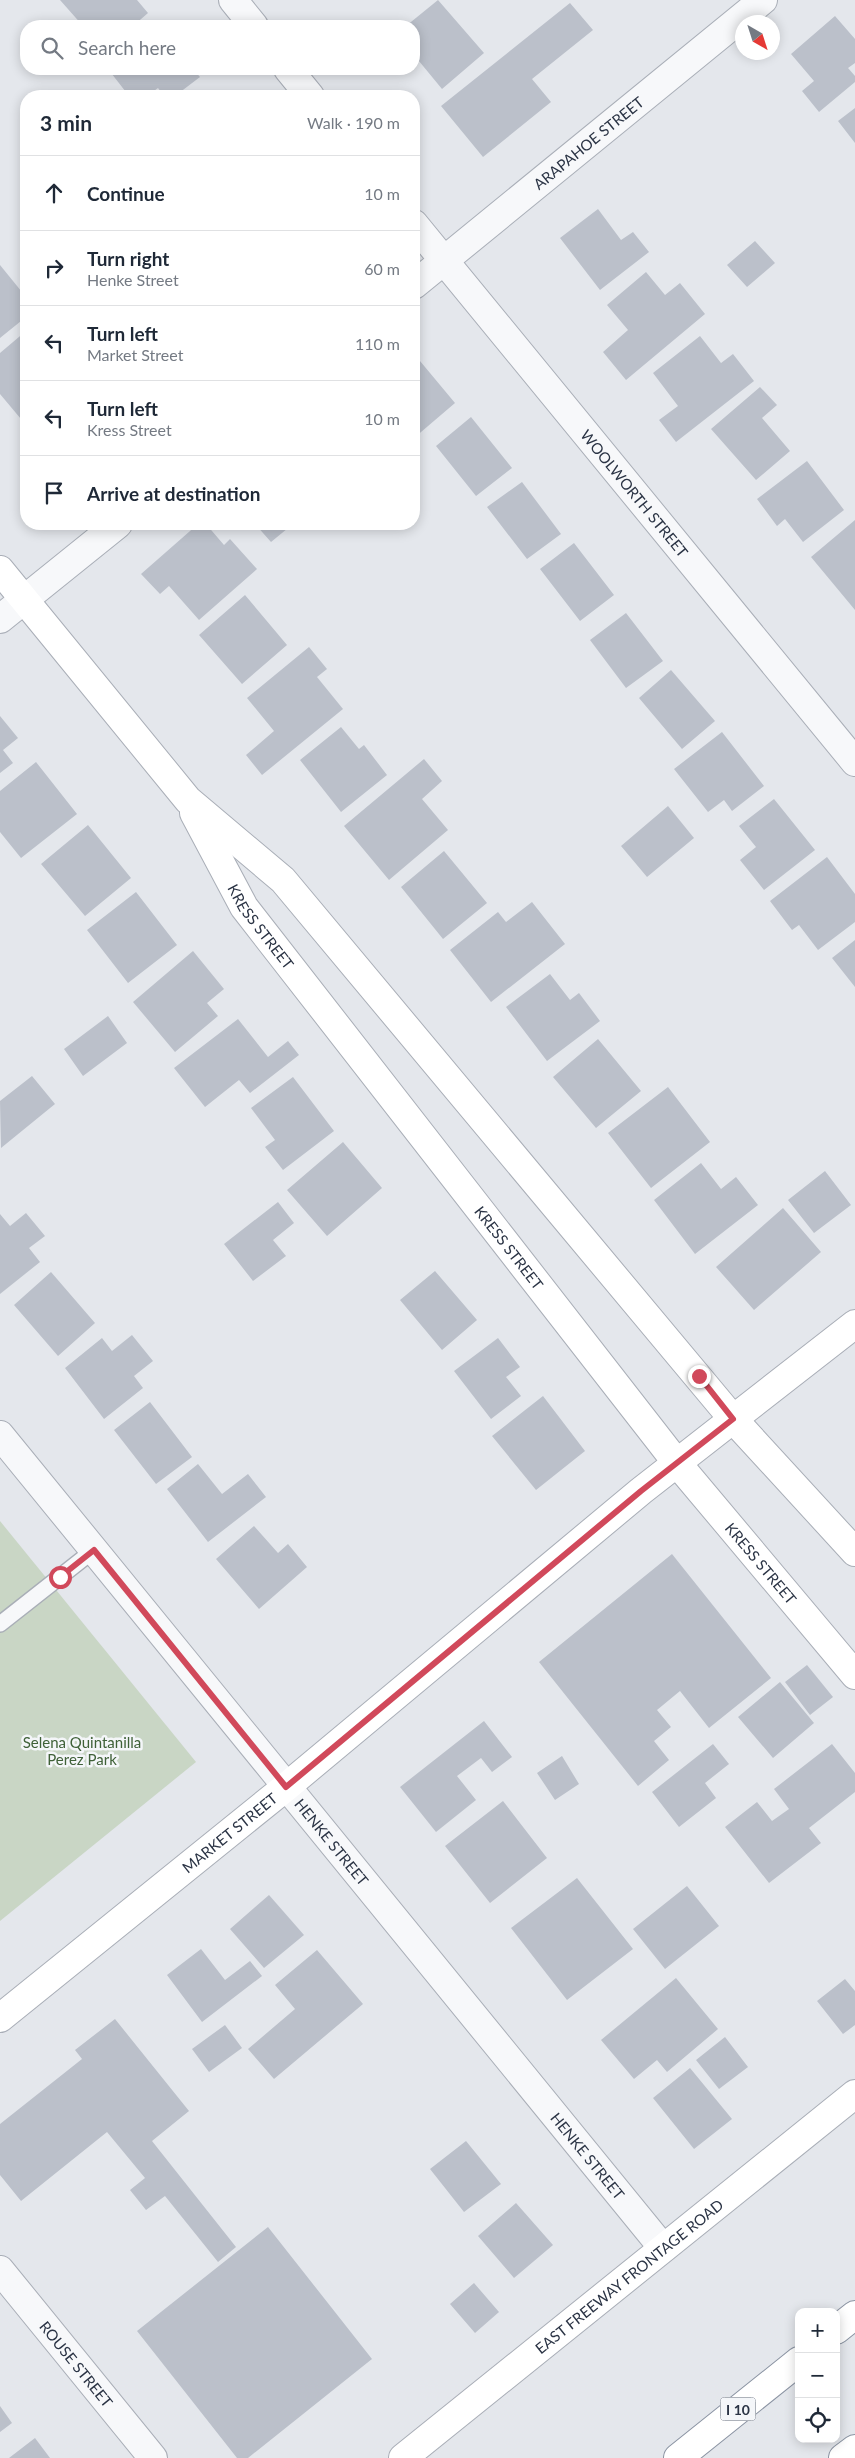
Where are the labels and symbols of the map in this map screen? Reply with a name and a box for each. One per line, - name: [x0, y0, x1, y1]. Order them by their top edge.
- north arrow: [735, 15, 780, 60]
- street label: ARAPAHOE STREET: [530, 92, 647, 193]
- street label: WOOLWORTH STREET: [577, 426, 692, 561]
- street label: KRESS STREET: [224, 881, 298, 973]
- street label: KRESS STREET: [471, 1202, 547, 1293]
- route end: [688, 1365, 711, 1388]
- street label: KRESS STREET: [722, 1519, 800, 1608]
- route start: [49, 1566, 72, 1589]
- park label: Selena Quintanilla Perez Park: [23, 1733, 141, 1768]
- street label: MARKET STREET: [178, 1789, 281, 1876]
- street label: HENKE STREET: [291, 1795, 373, 1889]
- street label: HENKE STREET: [547, 2109, 629, 2203]
- street label: EAST FREEWAY FRONTAGE ROAD: [531, 2195, 726, 2357]
- street label: ROUSE STREET: [36, 2317, 117, 2411]
- road number: I 10: [720, 2398, 756, 2420]

